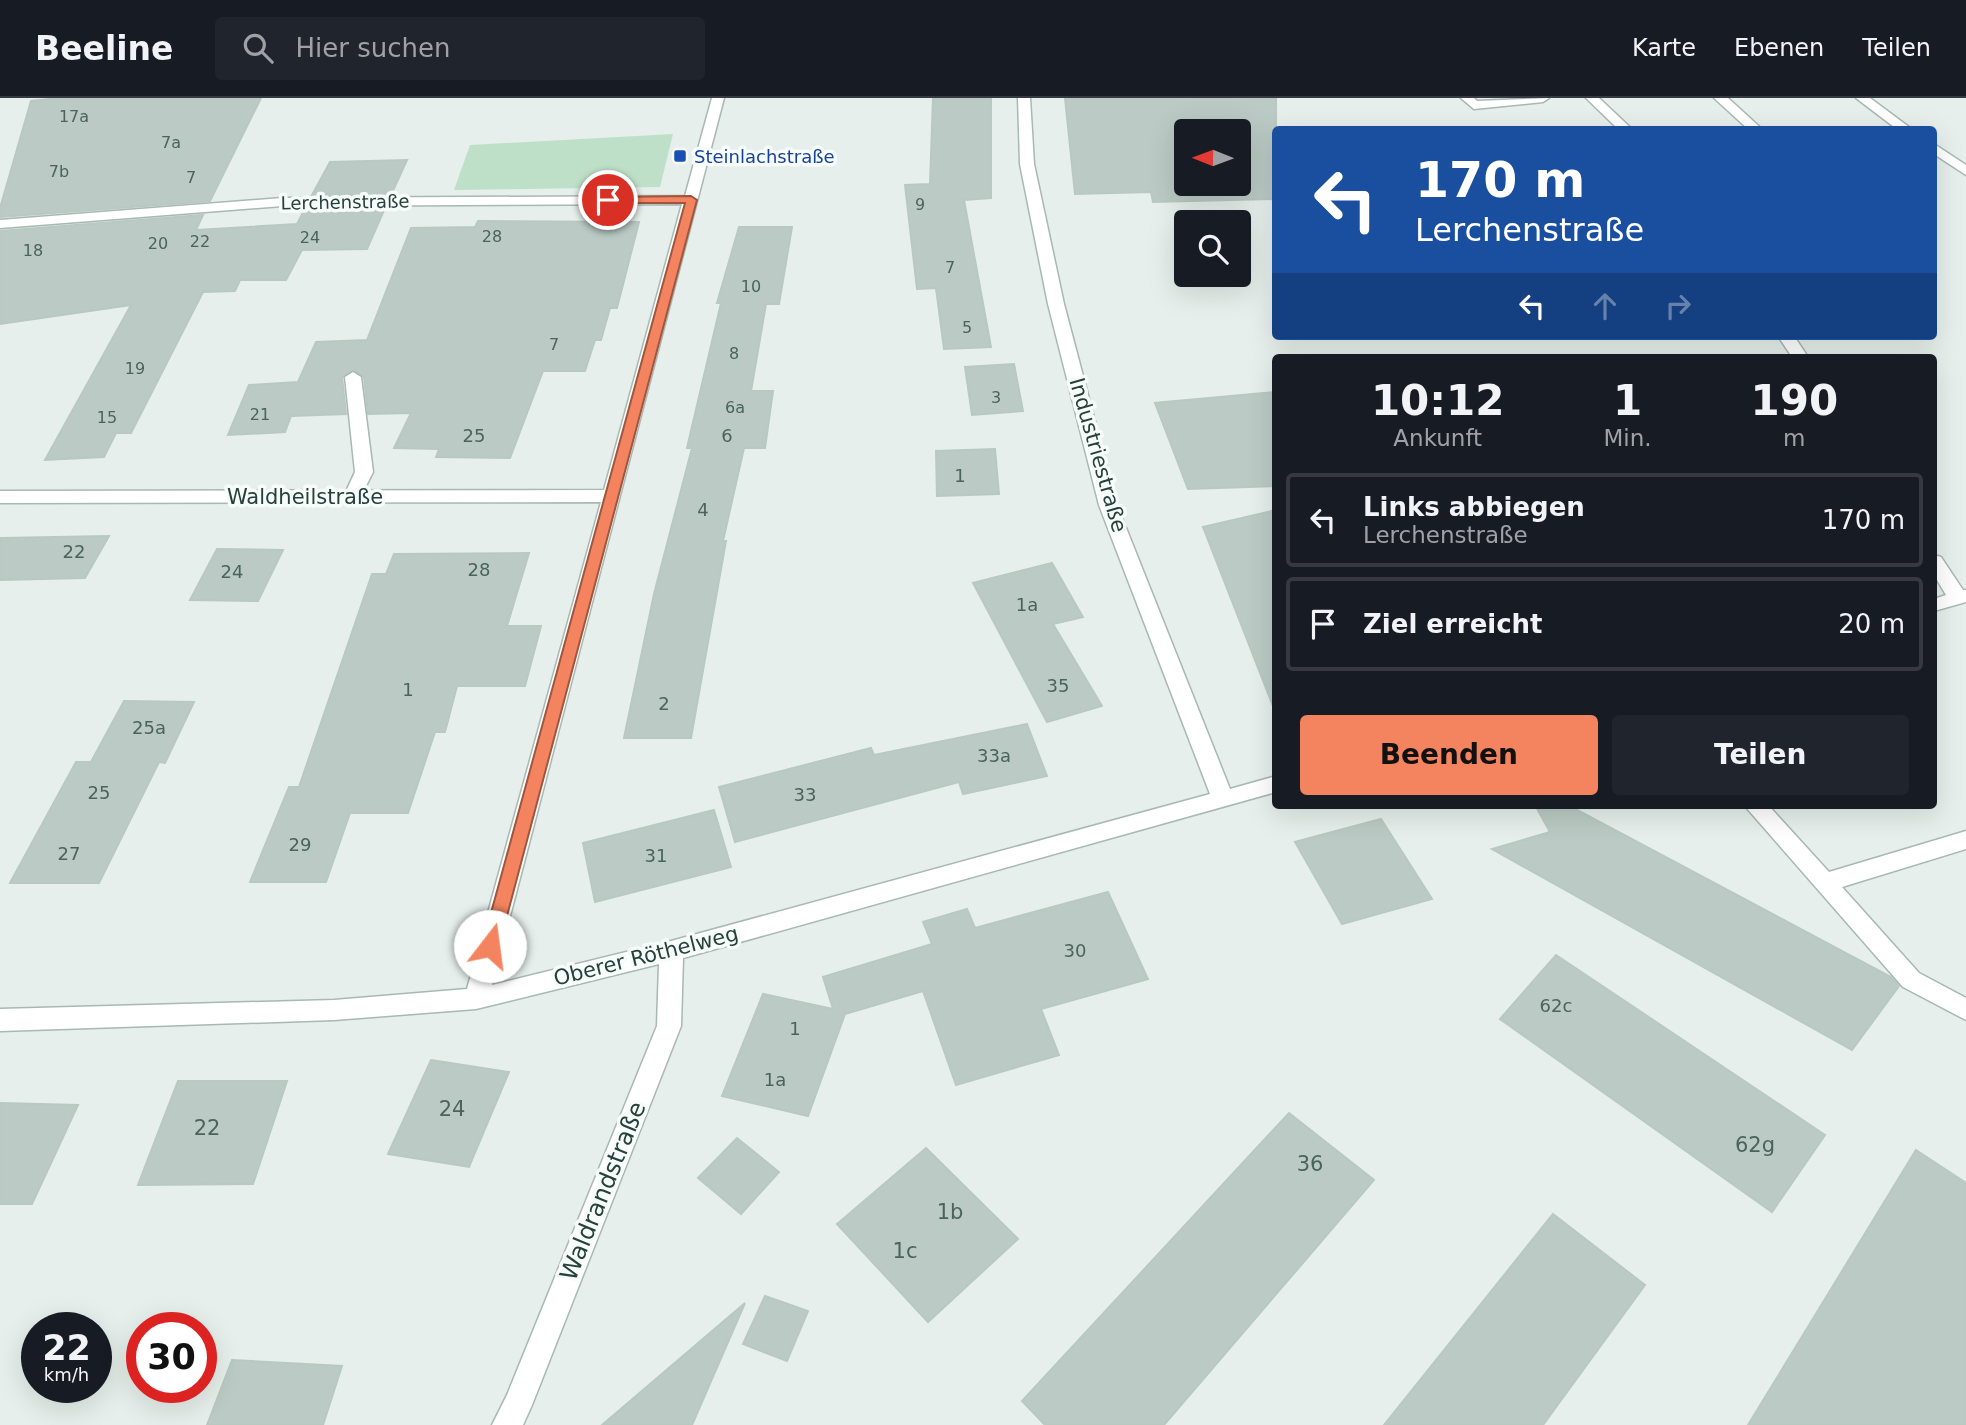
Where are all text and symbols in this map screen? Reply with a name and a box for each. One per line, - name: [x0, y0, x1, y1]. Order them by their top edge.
- search box: [215, 17, 705, 80]
- text: Beeline: [35, 29, 173, 68]
- icon: search: [239, 29, 277, 67]
- text: Hier suchen: [295, 33, 450, 63]
- text: Karte: [1632, 34, 1696, 62]
- text: Ebenen: [1734, 34, 1824, 62]
- text: Teilen: [1862, 34, 1931, 62]
- house number: 17a: [59, 107, 89, 126]
- north arrow: [1174, 119, 1251, 196]
- map controls: [1174, 119, 1251, 287]
- house number: 7a: [161, 133, 181, 152]
- place label: Steinlachstraße: [694, 146, 835, 167]
- marker: Steinlachstraße: [672, 148, 688, 164]
- text: 170 m: [1415, 152, 1585, 209]
- icon: left: [1300, 154, 1391, 245]
- house number: 7b: [49, 162, 69, 181]
- house number: 7: [186, 168, 196, 187]
- pin: [578, 170, 638, 230]
- icon: arrive: [589, 181, 627, 219]
- street label: Lerchenstraße: [280, 190, 410, 214]
- house number: 9: [915, 195, 925, 214]
- button: search: [1174, 210, 1251, 287]
- text: Lerchenstraße: [1415, 211, 1644, 249]
- house number: 28: [482, 227, 502, 246]
- house number: 24: [300, 228, 320, 247]
- house number: 22: [190, 232, 210, 251]
- house number: 20: [148, 234, 168, 253]
- house number: 18: [23, 241, 43, 260]
- house number: 7: [945, 258, 955, 277]
- house number: 10: [741, 277, 761, 296]
- icon: left: [1513, 287, 1551, 325]
- icon: ahead: [1586, 287, 1624, 325]
- icon: right: [1659, 287, 1697, 325]
- house number: 5: [962, 318, 972, 337]
- house number: 7: [549, 335, 559, 354]
- house number: 8: [729, 344, 739, 363]
- house number: 19: [125, 359, 145, 378]
- street label: Industriestraße: [1064, 375, 1132, 535]
- text: 10:12: [1371, 376, 1505, 425]
- text: 1: [1613, 376, 1642, 425]
- text: 190: [1750, 376, 1838, 425]
- house number: 3: [991, 388, 1001, 407]
- house number: 6a: [725, 398, 745, 417]
- house number: 21: [250, 405, 270, 424]
- house number: 15: [97, 408, 117, 427]
- house number: 25: [463, 425, 485, 446]
- house number: 6: [721, 425, 733, 446]
- text: Ankunft: [1393, 425, 1482, 451]
- text: Min.: [1603, 425, 1652, 451]
- text: m: [1783, 425, 1805, 451]
- house number: 1: [954, 465, 966, 486]
- street label: Waldheilstraße: [227, 485, 383, 509]
- text: Links abbiegen: [1363, 492, 1585, 522]
- house number: 4: [697, 499, 709, 520]
- icon: left: [1304, 501, 1342, 539]
- text: 170 m: [1822, 505, 1905, 535]
- text: Lerchenstraße: [1363, 522, 1528, 548]
- house number: 22: [63, 541, 85, 562]
- house number: 28: [468, 559, 490, 580]
- house number: 24: [221, 561, 243, 582]
- house number: 1a: [1016, 594, 1038, 615]
- icon: arrive: [1304, 605, 1342, 643]
- text: Ziel erreicht: [1363, 609, 1543, 639]
- text: 20 m: [1838, 609, 1905, 639]
- house number: 35: [1047, 675, 1069, 696]
- house number: 1: [402, 679, 414, 700]
- house number: 2: [658, 693, 670, 714]
- button: Beenden: [1300, 715, 1598, 795]
- button: Teilen: [1612, 715, 1909, 795]
- house number: 25a: [132, 717, 166, 738]
- house number: 33a: [977, 745, 1011, 766]
- house number: 25: [88, 782, 110, 803]
- house number: 33: [794, 784, 816, 805]
- house number: 29: [289, 834, 311, 855]
- house number: 27: [58, 843, 80, 864]
- house number: 31: [645, 845, 667, 866]
- position arrow: [453, 909, 527, 983]
- street label: Oberer Röthelweg: [551, 921, 741, 991]
- house number: 30: [1064, 940, 1086, 961]
- house number: 62c: [1540, 995, 1572, 1016]
- house number: 1: [789, 1018, 801, 1039]
- house number: 1a: [764, 1069, 786, 1090]
- house number: 24: [439, 1097, 465, 1121]
- street label: Waldrandstraße: [554, 1098, 652, 1284]
- house number: 22: [194, 1116, 220, 1140]
- house number: 62g: [1735, 1133, 1775, 1157]
- house number: 36: [1297, 1152, 1323, 1176]
- house number: 1b: [937, 1200, 963, 1224]
- house number: 1c: [893, 1239, 917, 1263]
- speed limit sign: 30: [126, 1312, 217, 1403]
- text: 22: [42, 1328, 91, 1368]
- text: km/h: [44, 1364, 89, 1385]

